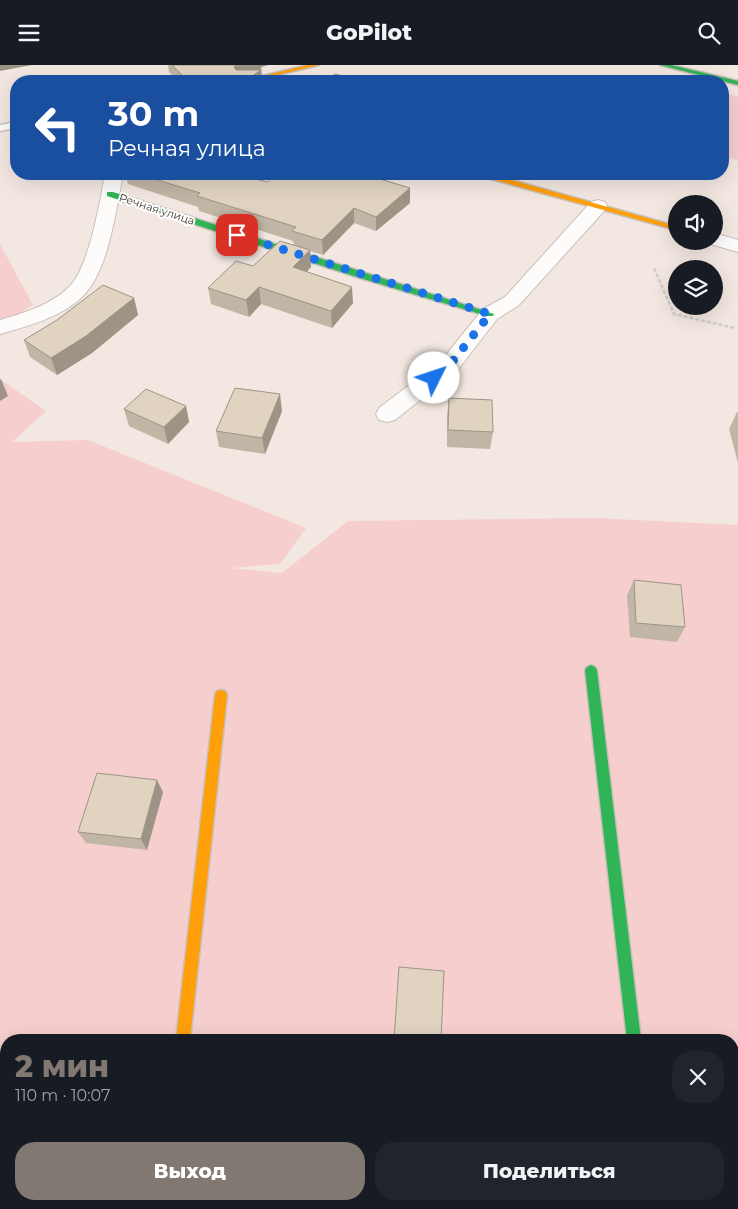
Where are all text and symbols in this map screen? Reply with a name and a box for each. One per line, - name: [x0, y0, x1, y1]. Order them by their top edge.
- icon: menu: [15, 19, 43, 47]
- text: GoPilot: [326, 19, 412, 46]
- icon: search: [695, 19, 723, 47]
- text: 30 m: [108, 92, 199, 135]
- icon: left: [25, 95, 90, 160]
- text: Речная улица: [108, 135, 266, 162]
- street label: Речная улица: [117, 190, 197, 228]
- map controls: [668, 195, 723, 315]
- button: sound: [668, 195, 723, 250]
- pin: [216, 214, 258, 256]
- icon: arrive: [223, 221, 251, 249]
- button: layers: [668, 260, 723, 315]
- position arrow: [407, 351, 459, 403]
- text: 2 мин: [15, 1048, 109, 1085]
- button: close: [672, 1051, 724, 1103]
- text: 110 m · 10:07: [15, 1086, 110, 1105]
- button: Выход: [15, 1142, 365, 1200]
- button: Поделиться: [375, 1142, 724, 1200]

